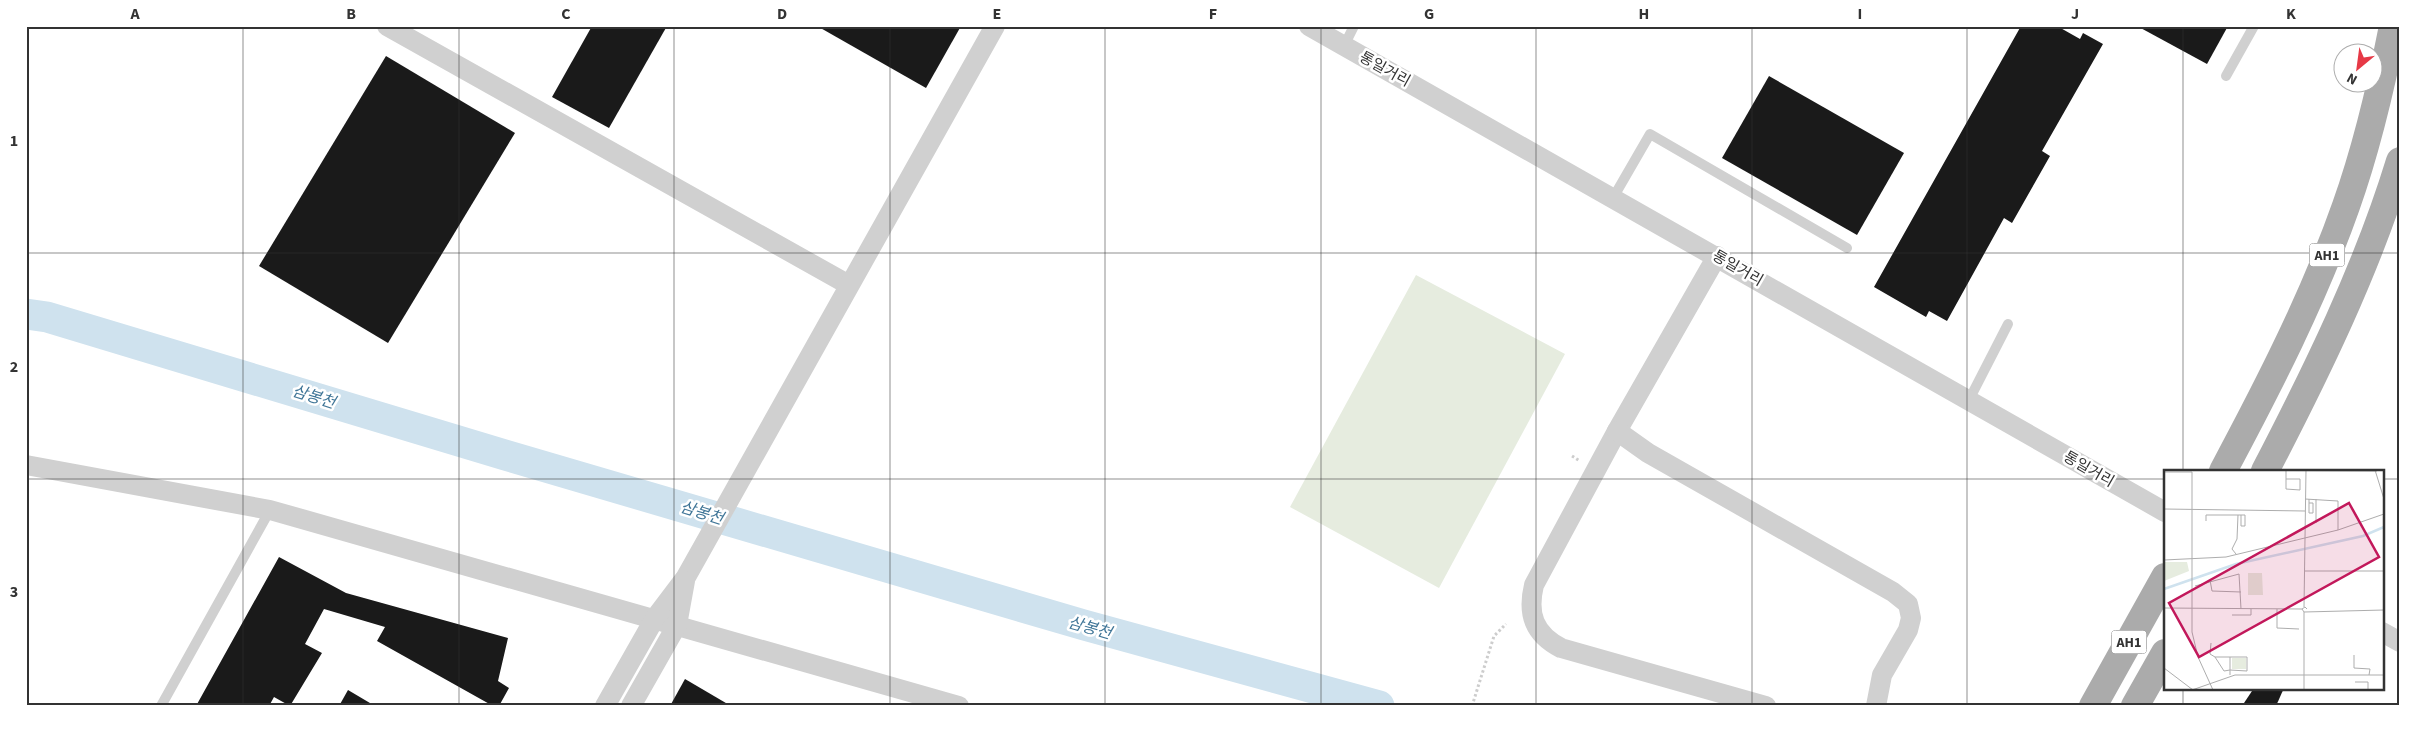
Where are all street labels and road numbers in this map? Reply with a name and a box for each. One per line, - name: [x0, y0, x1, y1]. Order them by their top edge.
- street label: 통일거리: [1356, 47, 1414, 92]
- road number: AH1: [2310, 244, 2344, 266]
- street label: 통일거리: [1709, 246, 1767, 291]
- street label: 통일거리: [2060, 447, 2118, 492]
- road number: AH1: [2112, 630, 2146, 654]

